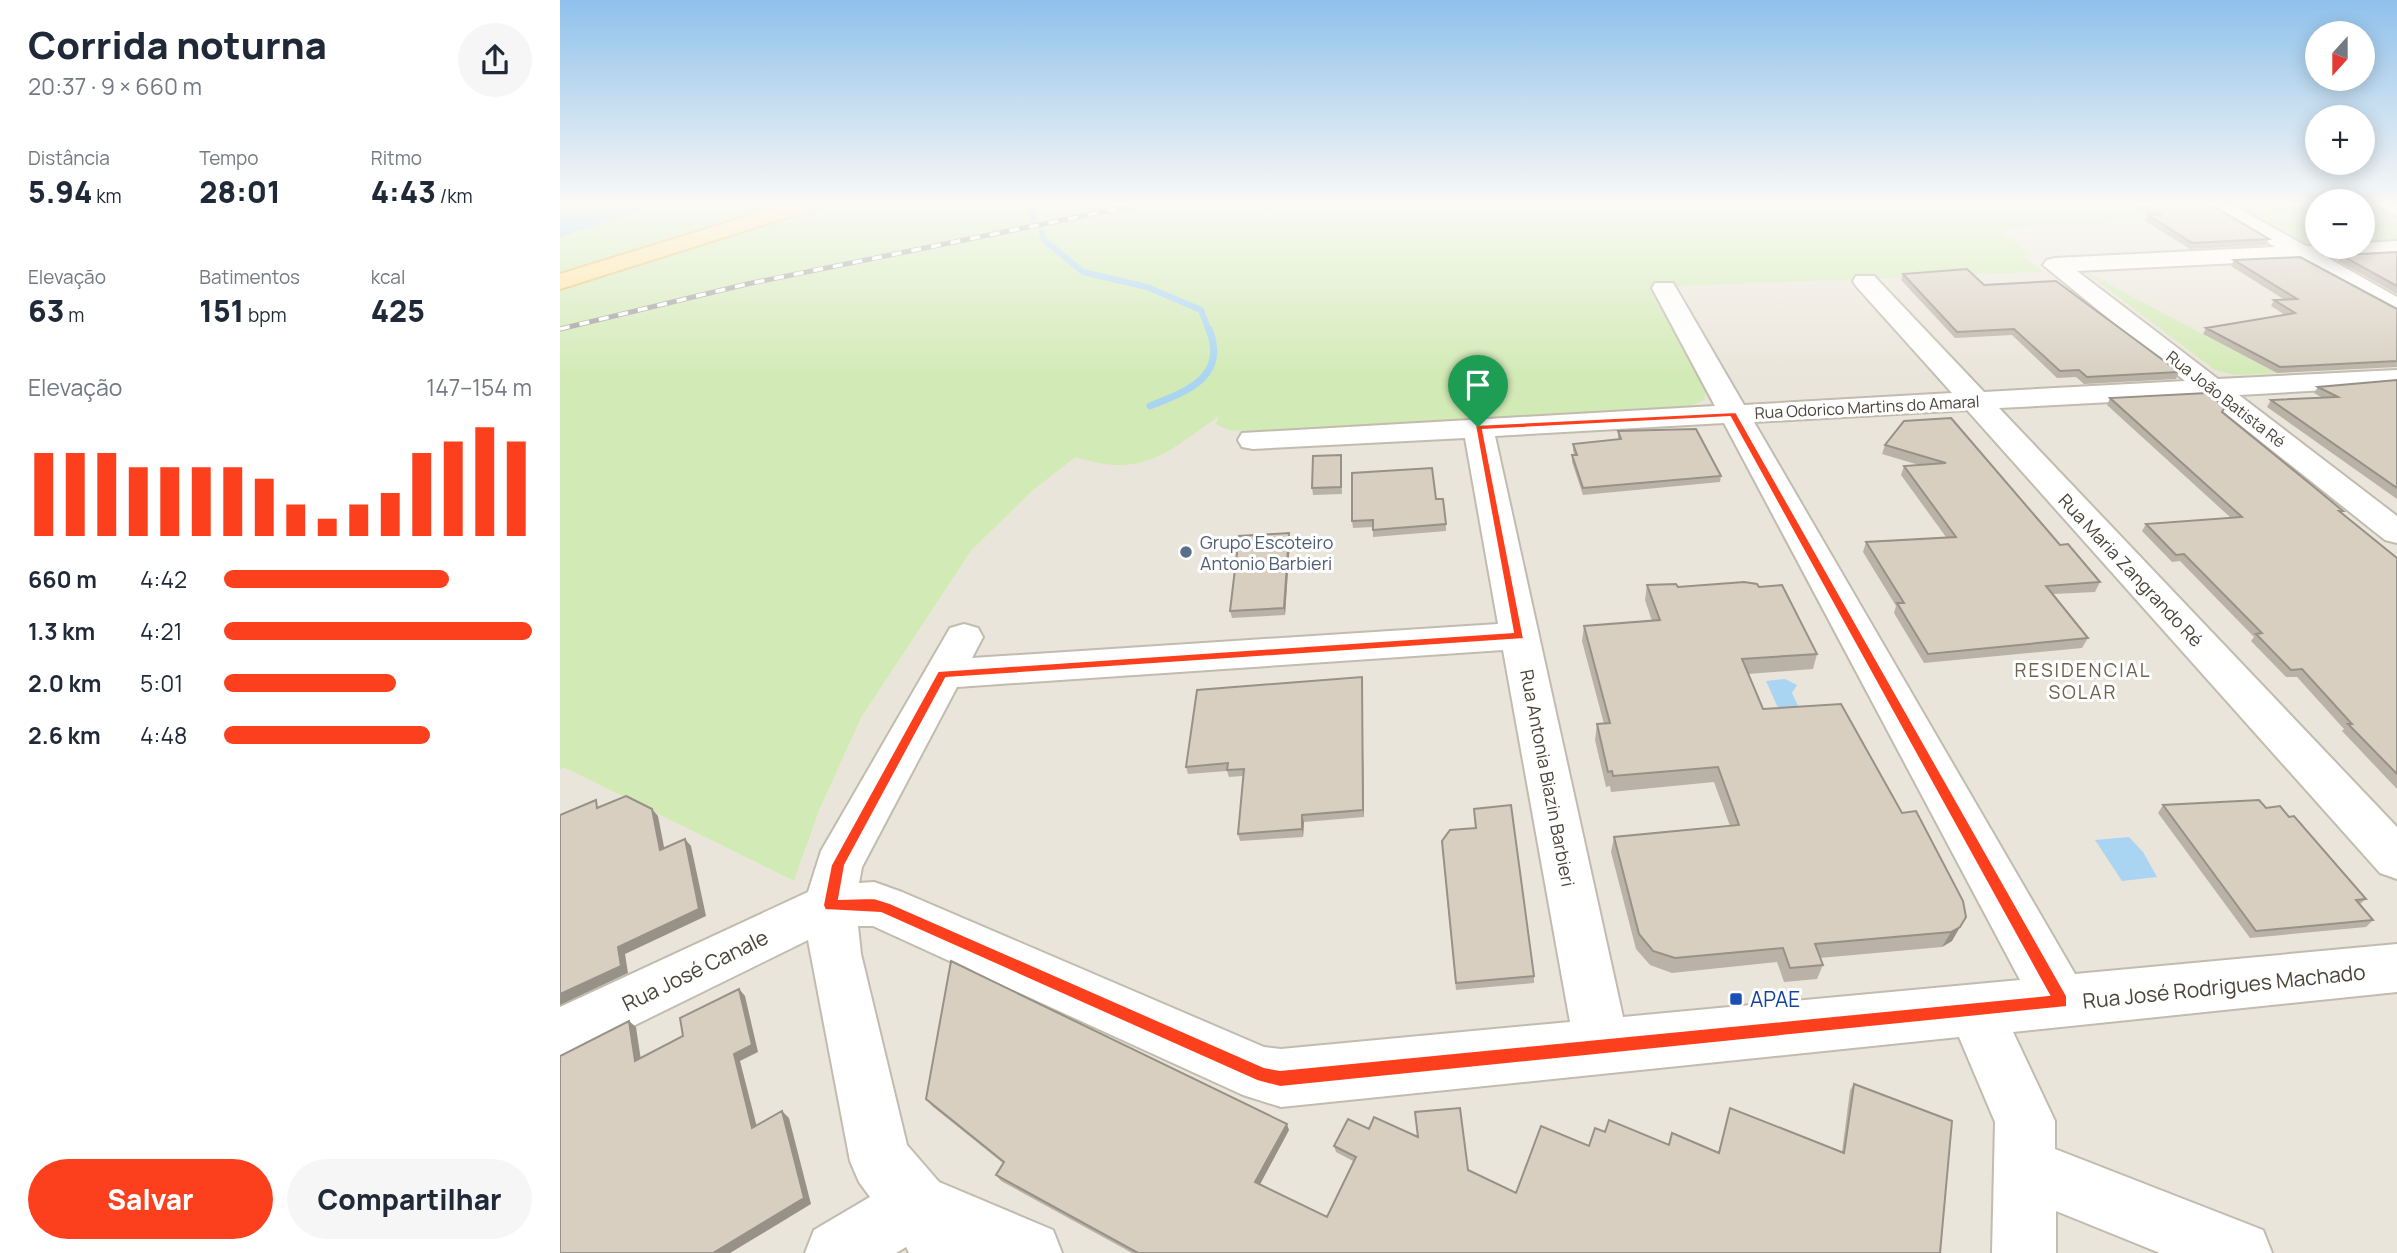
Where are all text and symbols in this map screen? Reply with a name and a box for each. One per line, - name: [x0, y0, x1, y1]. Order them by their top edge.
- text: Corrida noturna: [28, 18, 327, 70]
- north arrow: [2305, 21, 2375, 91]
- map controls: [2305, 21, 2375, 259]
- button: share: [458, 23, 532, 97]
- text: 20:37 · 9 × 660 m: [28, 70, 202, 102]
- button: +: [2305, 105, 2375, 175]
- text: Distância: [28, 145, 110, 171]
- text: Tempo: [199, 145, 259, 171]
- text: Ritmo: [371, 145, 422, 171]
- text: 5.94: [28, 171, 92, 212]
- text: 28:01: [199, 171, 281, 212]
- text: 4:43: [371, 171, 436, 212]
- text: km: [92, 183, 122, 209]
- text: /km: [436, 183, 473, 209]
- button: −: [2305, 189, 2375, 259]
- text: Elevação: [28, 264, 106, 290]
- text: Batimentos: [199, 264, 300, 290]
- text: kcal: [371, 264, 405, 290]
- text: 63: [28, 290, 64, 331]
- text: 151: [199, 290, 244, 331]
- text: 425: [371, 290, 425, 331]
- text: m: [64, 302, 84, 328]
- text: bpm: [244, 302, 287, 328]
- street label: Rua João Batista Ré: [2162, 346, 2290, 452]
- pin: [1448, 355, 1508, 427]
- icon: arrive: [1459, 366, 1497, 404]
- text: Elevação: [28, 371, 122, 403]
- text: 147–154 m: [426, 371, 532, 403]
- street label: Rua Odorico Martins do Amaral: [1754, 390, 1980, 424]
- street label: Rua Maria Zangrando Ré: [2054, 488, 2208, 652]
- place label: Grupo Escoteiro Antonio Barbieri: [1200, 530, 1333, 575]
- marker: Grupo Escoteiro Antonio Barbieri: [1178, 544, 1194, 560]
- text: 660 m: [28, 563, 97, 595]
- text: 4:42: [140, 563, 187, 595]
- text: 1.3 km: [28, 615, 95, 647]
- text: 4:21: [140, 615, 183, 647]
- district label: RESIDENCIAL SOLAR: [2015, 657, 2151, 705]
- text: 2.0 km: [28, 667, 101, 699]
- text: 5:01: [140, 667, 183, 699]
- street label: Rua Antonia Biazin Barbieri: [1515, 667, 1581, 889]
- text: 2.6 km: [28, 719, 101, 751]
- text: 4:48: [140, 719, 187, 751]
- street label: Rua José Canale: [617, 923, 773, 1017]
- street label: Rua José Rodrigues Machado: [2081, 957, 2367, 1015]
- place label: APAE: [1750, 985, 1800, 1013]
- marker: APAE: [1728, 991, 1744, 1007]
- button: Salvar: [28, 1159, 273, 1239]
- button: Compartilhar: [287, 1159, 532, 1239]

